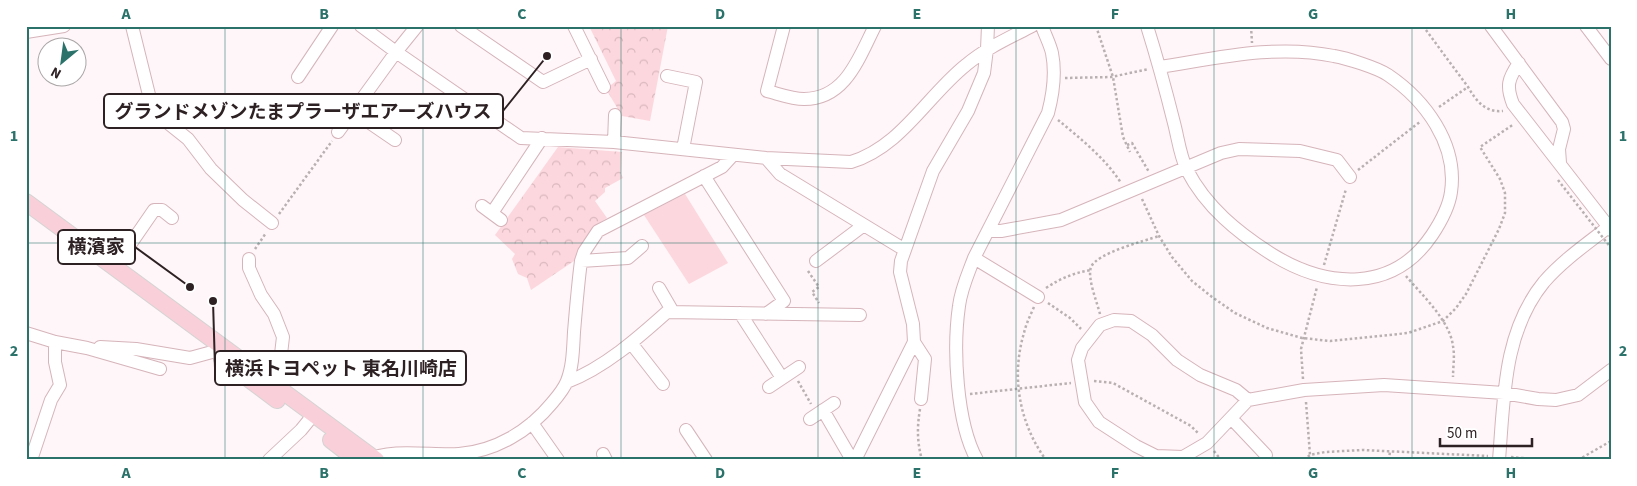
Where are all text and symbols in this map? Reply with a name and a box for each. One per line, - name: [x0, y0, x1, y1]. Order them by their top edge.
- text: A: [120, 3, 131, 25]
- text: B: [319, 3, 329, 25]
- text: C: [517, 3, 527, 25]
- text: D: [715, 3, 725, 25]
- text: E: [913, 3, 921, 25]
- text: F: [1111, 3, 1119, 25]
- text: G: [1308, 3, 1318, 25]
- text: H: [1506, 3, 1516, 25]
- north arrow: [38, 38, 88, 88]
- text: N: [47, 61, 65, 83]
- callout: グランドメゾンたまプラーザエアーズハウス: [104, 94, 503, 128]
- text: グランドメゾンたまプラーザエアーズハウス: [115, 99, 491, 126]
- text: 1: [10, 125, 18, 147]
- text: 1: [1619, 125, 1627, 147]
- callout: 横濱家: [58, 230, 135, 264]
- text: 横濱家: [67, 234, 125, 261]
- text: 2: [10, 340, 18, 362]
- text: 2: [1619, 340, 1627, 362]
- callout: 横浜トヨペット 東名川崎店: [215, 351, 466, 385]
- text: 横浜トヨペット 東名川崎店: [225, 356, 457, 383]
- scale bar: [1440, 416, 1532, 448]
- text: 50 m: [1447, 423, 1477, 444]
- text: A: [120, 462, 131, 484]
- text: B: [319, 462, 329, 484]
- text: C: [517, 462, 527, 484]
- text: D: [715, 462, 725, 484]
- text: E: [913, 462, 921, 484]
- text: F: [1111, 462, 1119, 484]
- text: G: [1308, 462, 1318, 484]
- text: H: [1506, 462, 1516, 484]

